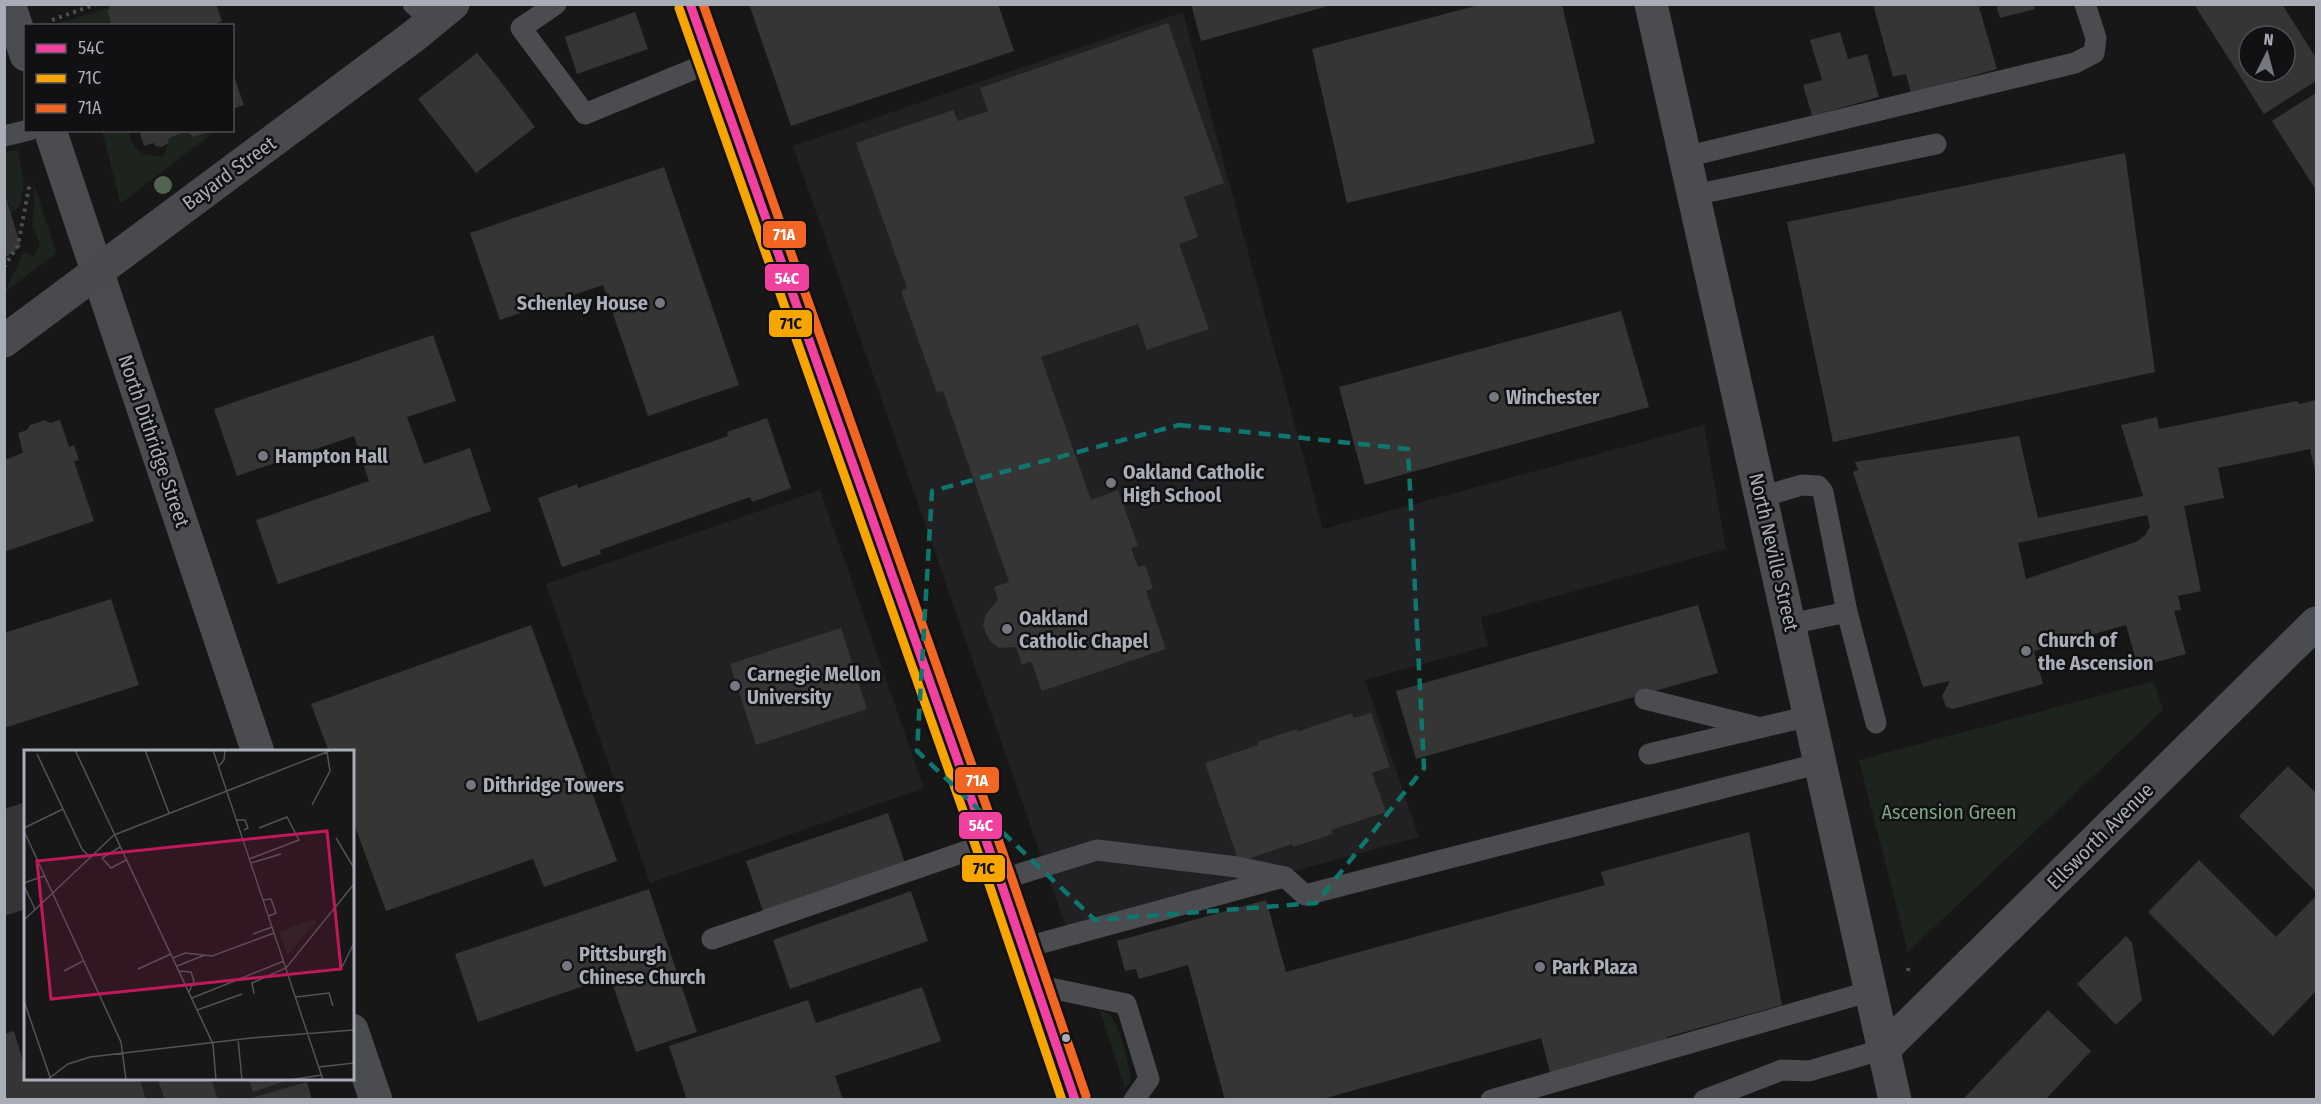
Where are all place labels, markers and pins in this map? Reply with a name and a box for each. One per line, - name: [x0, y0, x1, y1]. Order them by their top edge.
- place label: Schenley House: [517, 291, 648, 315]
- marker: Schenley House: [653, 296, 667, 310]
- place label: Winchester: [1506, 385, 1600, 409]
- marker: Winchester: [1487, 390, 1501, 404]
- place label: Hampton Hall: [275, 444, 388, 468]
- marker: Hampton Hall: [256, 449, 270, 463]
- place label: Oakland Catholic High School: [1123, 460, 1264, 507]
- marker: Oakland Catholic High School: [1104, 476, 1118, 490]
- place label: Oakland Catholic Chapel: [1019, 606, 1149, 653]
- marker: Oakland Catholic Chapel: [1000, 622, 1014, 636]
- place label: Church of the Ascension: [2038, 628, 2153, 675]
- marker: Church of the Ascension: [2019, 644, 2033, 658]
- place label: Carnegie Mellon University: [747, 662, 881, 709]
- marker: Carnegie Mellon University: [728, 679, 742, 693]
- place label: Dithridge Towers: [483, 773, 624, 797]
- marker: Dithridge Towers: [464, 778, 478, 792]
- place label: Pittsburgh Chinese Church: [579, 942, 706, 989]
- place label: Park Plaza: [1552, 955, 1638, 979]
- marker: Pittsburgh Chinese Church: [560, 959, 574, 973]
- marker: Park Plaza: [1533, 960, 1547, 974]
- unlabelled marker: [1060, 1032, 1072, 1044]

